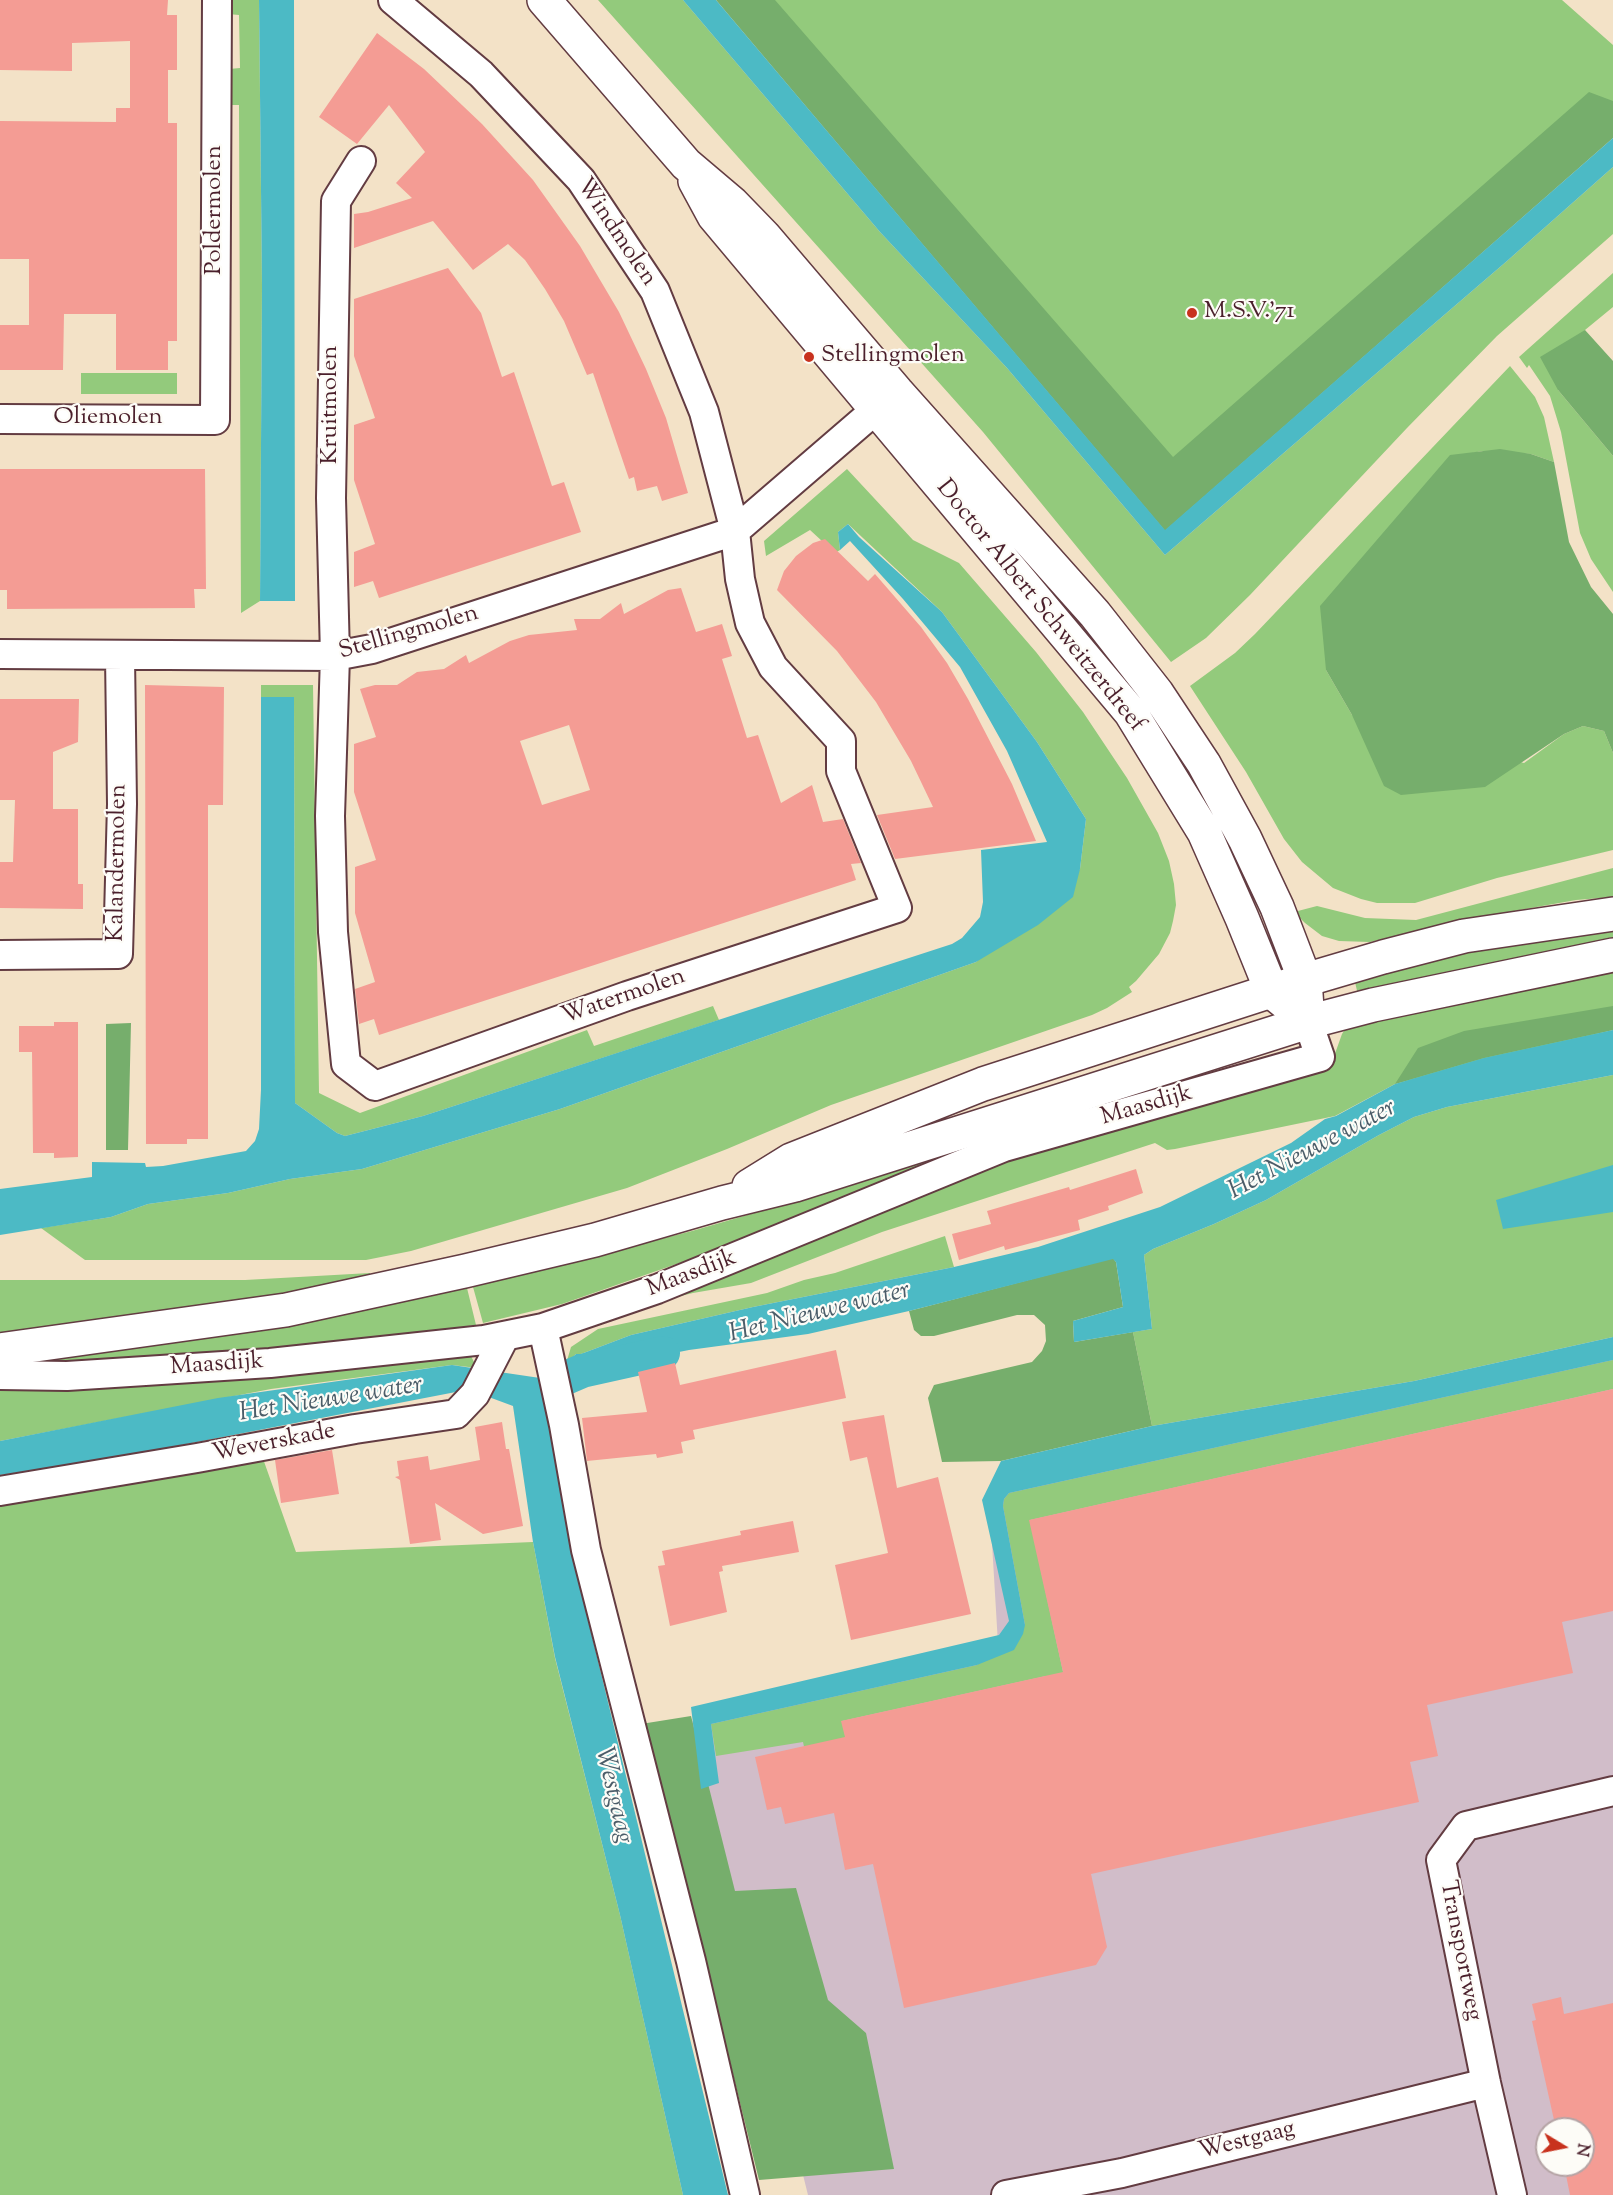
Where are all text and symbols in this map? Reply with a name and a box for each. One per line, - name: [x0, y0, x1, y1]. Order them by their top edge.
- street label: Poldermolen: [202, 145, 230, 275]
- street label: Windmolen: [568, 174, 662, 292]
- place label: M.S.V.'71: [1204, 299, 1295, 327]
- marker: M.S.V.'71: [1185, 306, 1199, 320]
- place label: Stellingmolen: [821, 343, 965, 371]
- street label: Kruitmolen: [318, 345, 346, 465]
- marker: Stellingmolen: [802, 350, 816, 364]
- street label: Oliemolen: [53, 405, 163, 433]
- street label: Doctor Albert Schweitzerdreef: [928, 475, 1150, 739]
- street label: Stellingmolen: [336, 600, 482, 668]
- street label: Kalandermolen: [103, 784, 135, 942]
- street label: Watermolen: [558, 963, 690, 1033]
- street label: Maasdijk: [1098, 1080, 1196, 1134]
- water label: Het Nieuwe water: [1224, 1094, 1402, 1208]
- street label: Maasdijk: [643, 1245, 741, 1305]
- water label: Het Nieuwe water: [726, 1276, 914, 1352]
- street label: Maasdijk: [169, 1348, 265, 1384]
- water label: Het Nieuwe water: [237, 1371, 425, 1431]
- street label: Weverskade: [210, 1418, 338, 1470]
- water label: Westgaag: [586, 1745, 638, 1847]
- street label: Transportweg: [1431, 1878, 1487, 2024]
- street label: Westgaag: [1196, 2116, 1298, 2168]
- north arrow: [1535, 2117, 1595, 2177]
- text: N: [1569, 2142, 1594, 2158]

